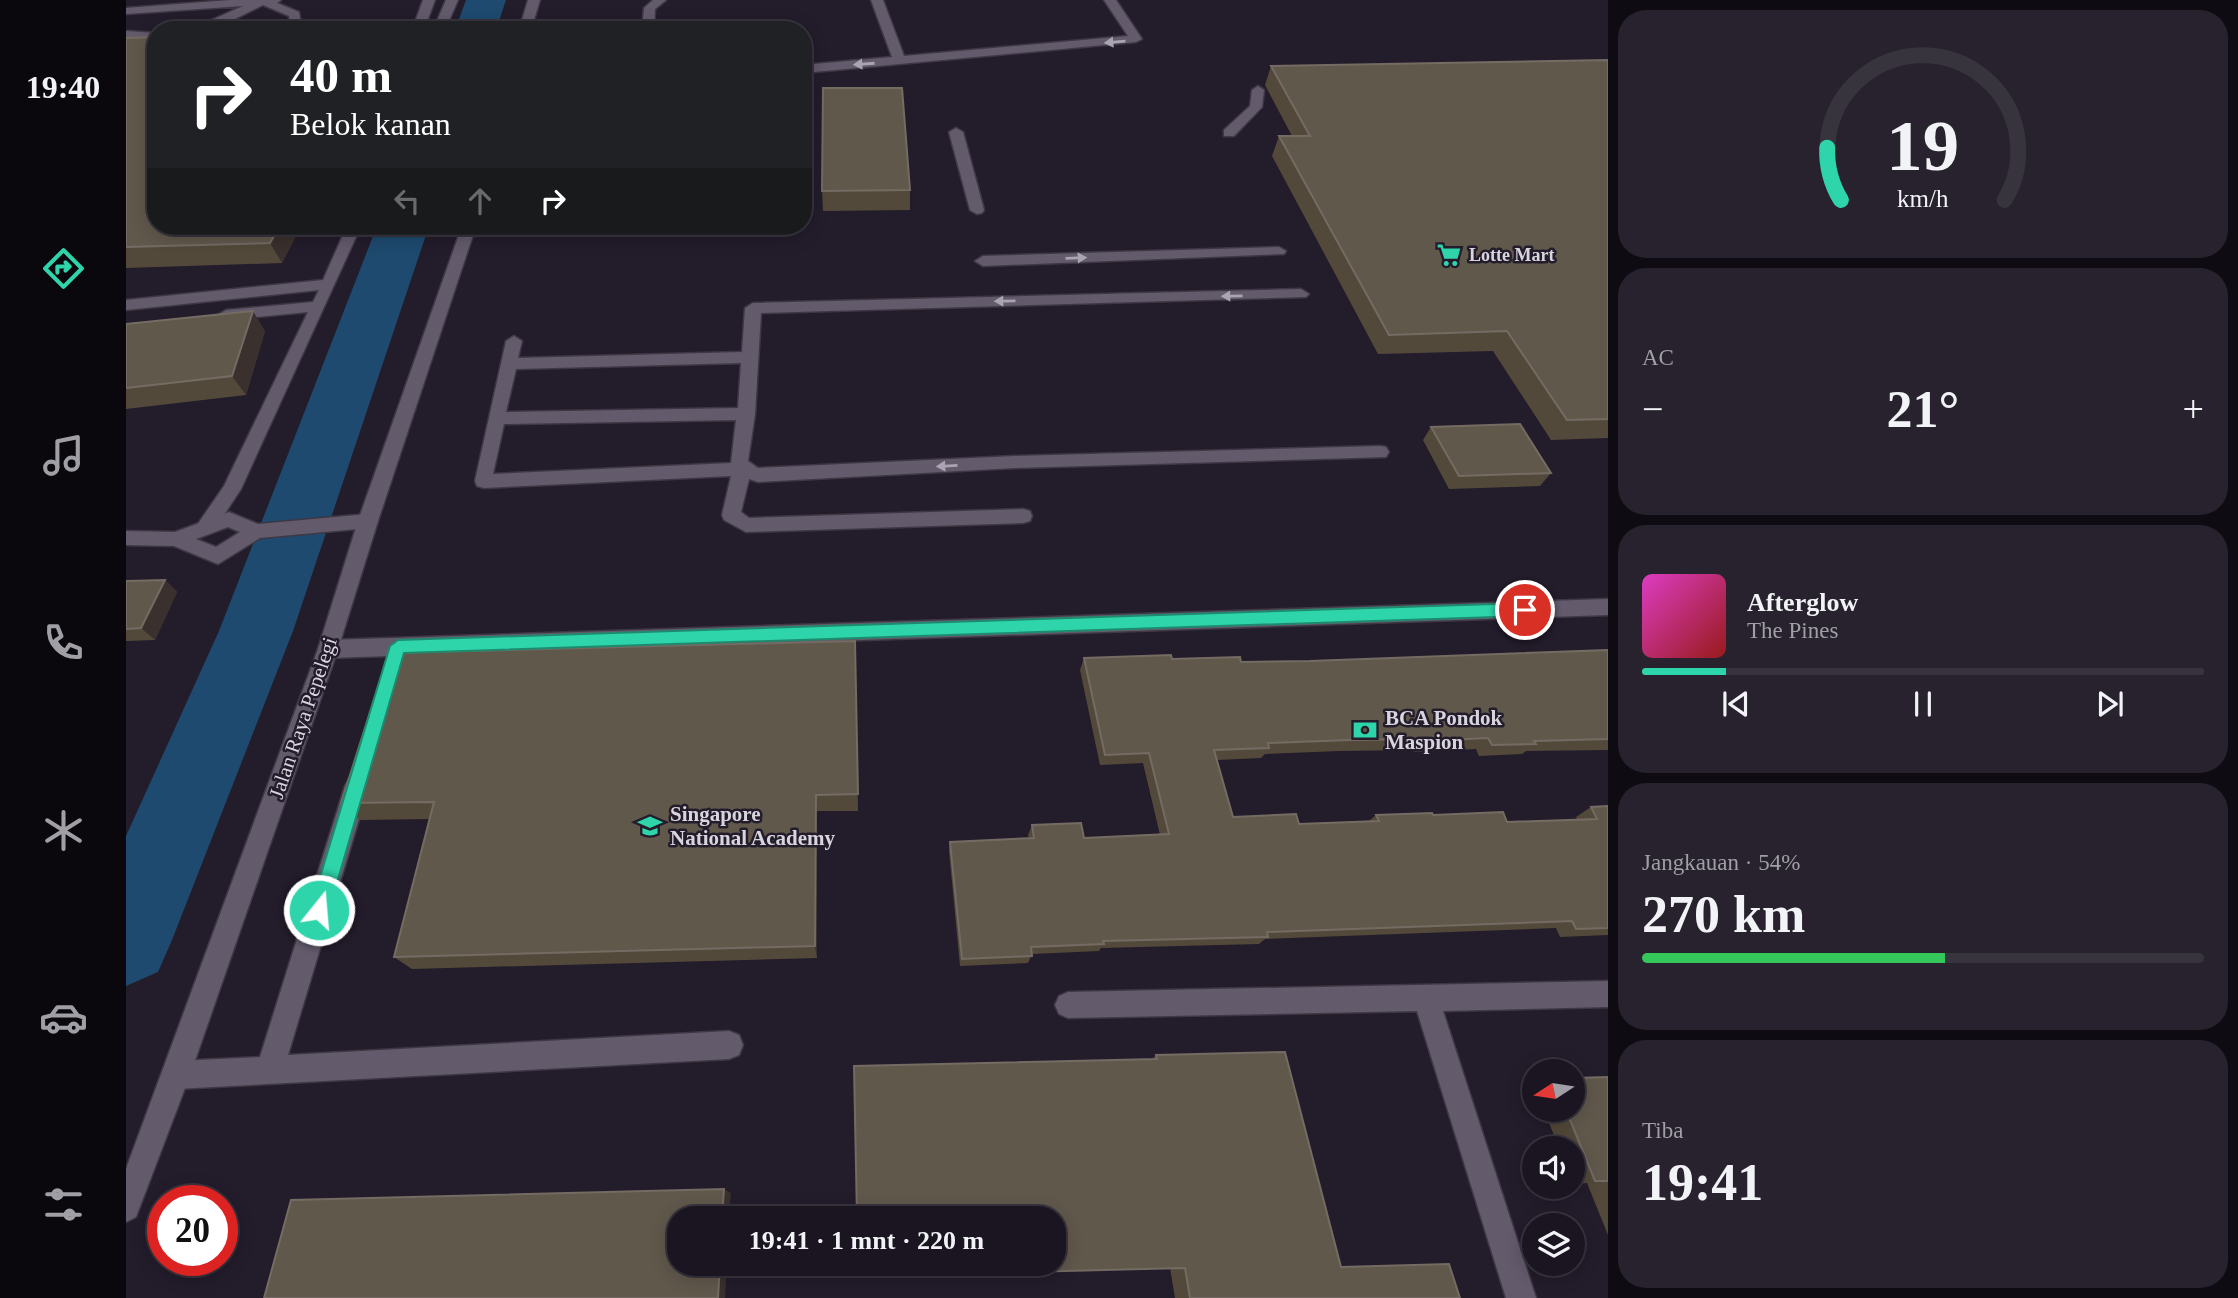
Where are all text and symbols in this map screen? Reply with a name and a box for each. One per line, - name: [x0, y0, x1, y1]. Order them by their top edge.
- one-way arrow: [1104, 37, 1126, 48]
- text: 40 m: [290, 48, 392, 103]
- icon: right: [175, 49, 266, 140]
- one-way arrow: [853, 59, 875, 70]
- text: 19:40: [26, 69, 100, 105]
- text: 19: [1887, 105, 1959, 186]
- text: Belok kanan: [290, 106, 451, 142]
- icon: left: [388, 182, 426, 220]
- icon: ahead: [461, 182, 499, 220]
- icon: right: [534, 182, 572, 220]
- text: km/h: [1897, 185, 1949, 212]
- supermarket icon: Lotte Mart: [1435, 241, 1463, 269]
- icon: directions: [39, 244, 88, 293]
- place label: Lotte Mart: [1469, 245, 1554, 265]
- one-way arrow: [1065, 252, 1087, 264]
- one-way arrow: [1221, 290, 1243, 301]
- one-way arrow: [994, 296, 1016, 307]
- text: AC: [1642, 345, 1674, 370]
- text: 21°: [1887, 381, 1959, 438]
- text: −: [1642, 388, 1663, 430]
- text: +: [2183, 388, 2204, 430]
- icon: music: [39, 431, 88, 480]
- one-way arrow: [935, 460, 957, 471]
- pin: [1495, 580, 1555, 640]
- text: Afterglow: [1747, 588, 1858, 617]
- icon: arrive: [1506, 591, 1544, 629]
- icon: phone: [39, 618, 88, 667]
- text: The Pines: [1747, 618, 1838, 643]
- street label: Jalan Raya Pepelegi: [264, 634, 342, 802]
- icon: previous: [1717, 685, 1755, 723]
- icon: pause: [1904, 685, 1942, 723]
- icon: next: [2091, 685, 2129, 723]
- place label: BCA Pondok Maspion: [1385, 706, 1503, 754]
- bank icon: BCA Pondok Maspion: [1351, 716, 1379, 744]
- place label: Singapore National Academy: [670, 802, 836, 850]
- icon: climate: [39, 806, 88, 855]
- school or university icon: Singapore National Academy: [636, 812, 664, 840]
- text: Jangkauan · 54%: [1642, 850, 1800, 875]
- position arrow: [282, 873, 356, 947]
- text: 270 km: [1642, 886, 1805, 943]
- icon: car: [39, 993, 88, 1042]
- north arrow: [1522, 1059, 1586, 1122]
- map controls: [1522, 1059, 1585, 1276]
- text: Tiba: [1642, 1118, 1683, 1143]
- button: sound: [1522, 1136, 1585, 1199]
- text: 19:41: [1642, 1154, 1763, 1211]
- icon: filters: [39, 1180, 88, 1229]
- speed limit sign: 20: [147, 1185, 238, 1276]
- button: layers: [1522, 1213, 1585, 1276]
- text: 19:41 · 1 mnt · 220 m: [749, 1226, 984, 1255]

